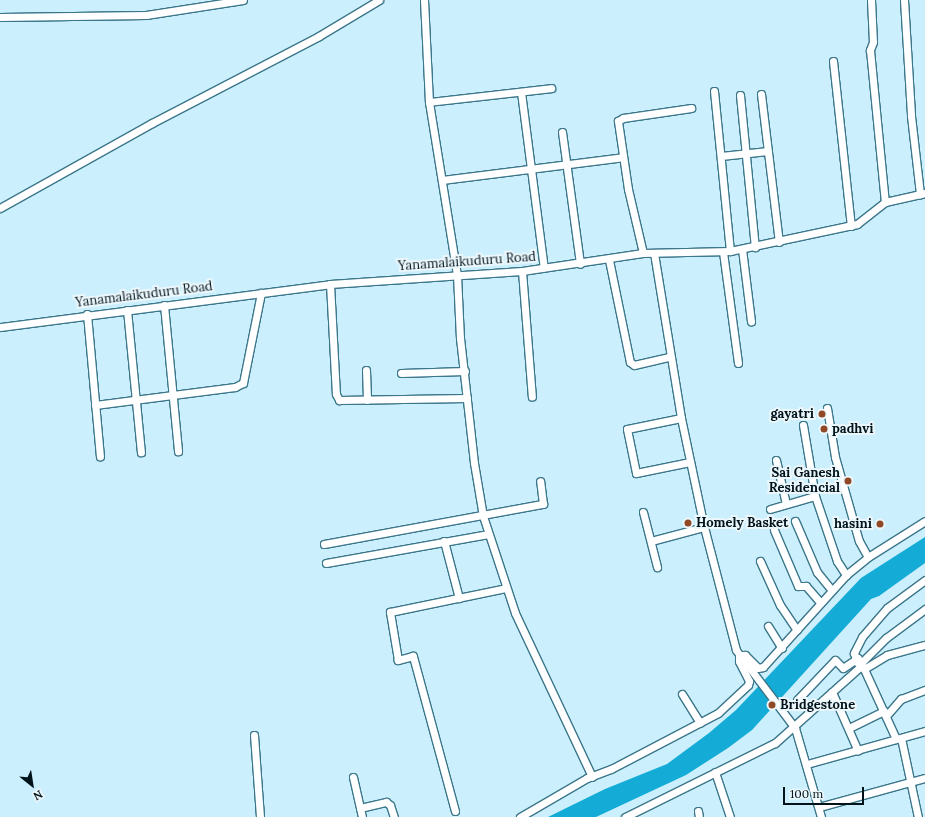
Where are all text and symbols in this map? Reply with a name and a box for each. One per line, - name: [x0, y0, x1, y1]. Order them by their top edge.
- street label: Yanamalaikuduru Road: [397, 249, 537, 275]
- street label: Yanamalaikuduru Road: [74, 279, 214, 311]
- place label: gayatri: [770, 406, 814, 422]
- marker: gayatri: [817, 409, 827, 419]
- place label: padhvi: [832, 421, 873, 437]
- marker: padhvi: [819, 424, 829, 434]
- place label: Sai Ganesh Residencial: [769, 466, 840, 497]
- marker: Sai Ganesh Residencial: [843, 476, 853, 486]
- place label: Homely Basket: [696, 515, 788, 531]
- place label: hasini: [834, 516, 872, 532]
- marker: Homely Basket: [683, 518, 693, 528]
- marker: hasini: [875, 519, 885, 529]
- place label: Bridgestone: [780, 697, 855, 713]
- marker: Bridgestone: [767, 700, 777, 710]
- north arrow: [12, 765, 52, 805]
- scale bar: [785, 779, 866, 805]
- text: 100 m: [790, 786, 823, 801]
- text: N: [31, 787, 45, 804]

